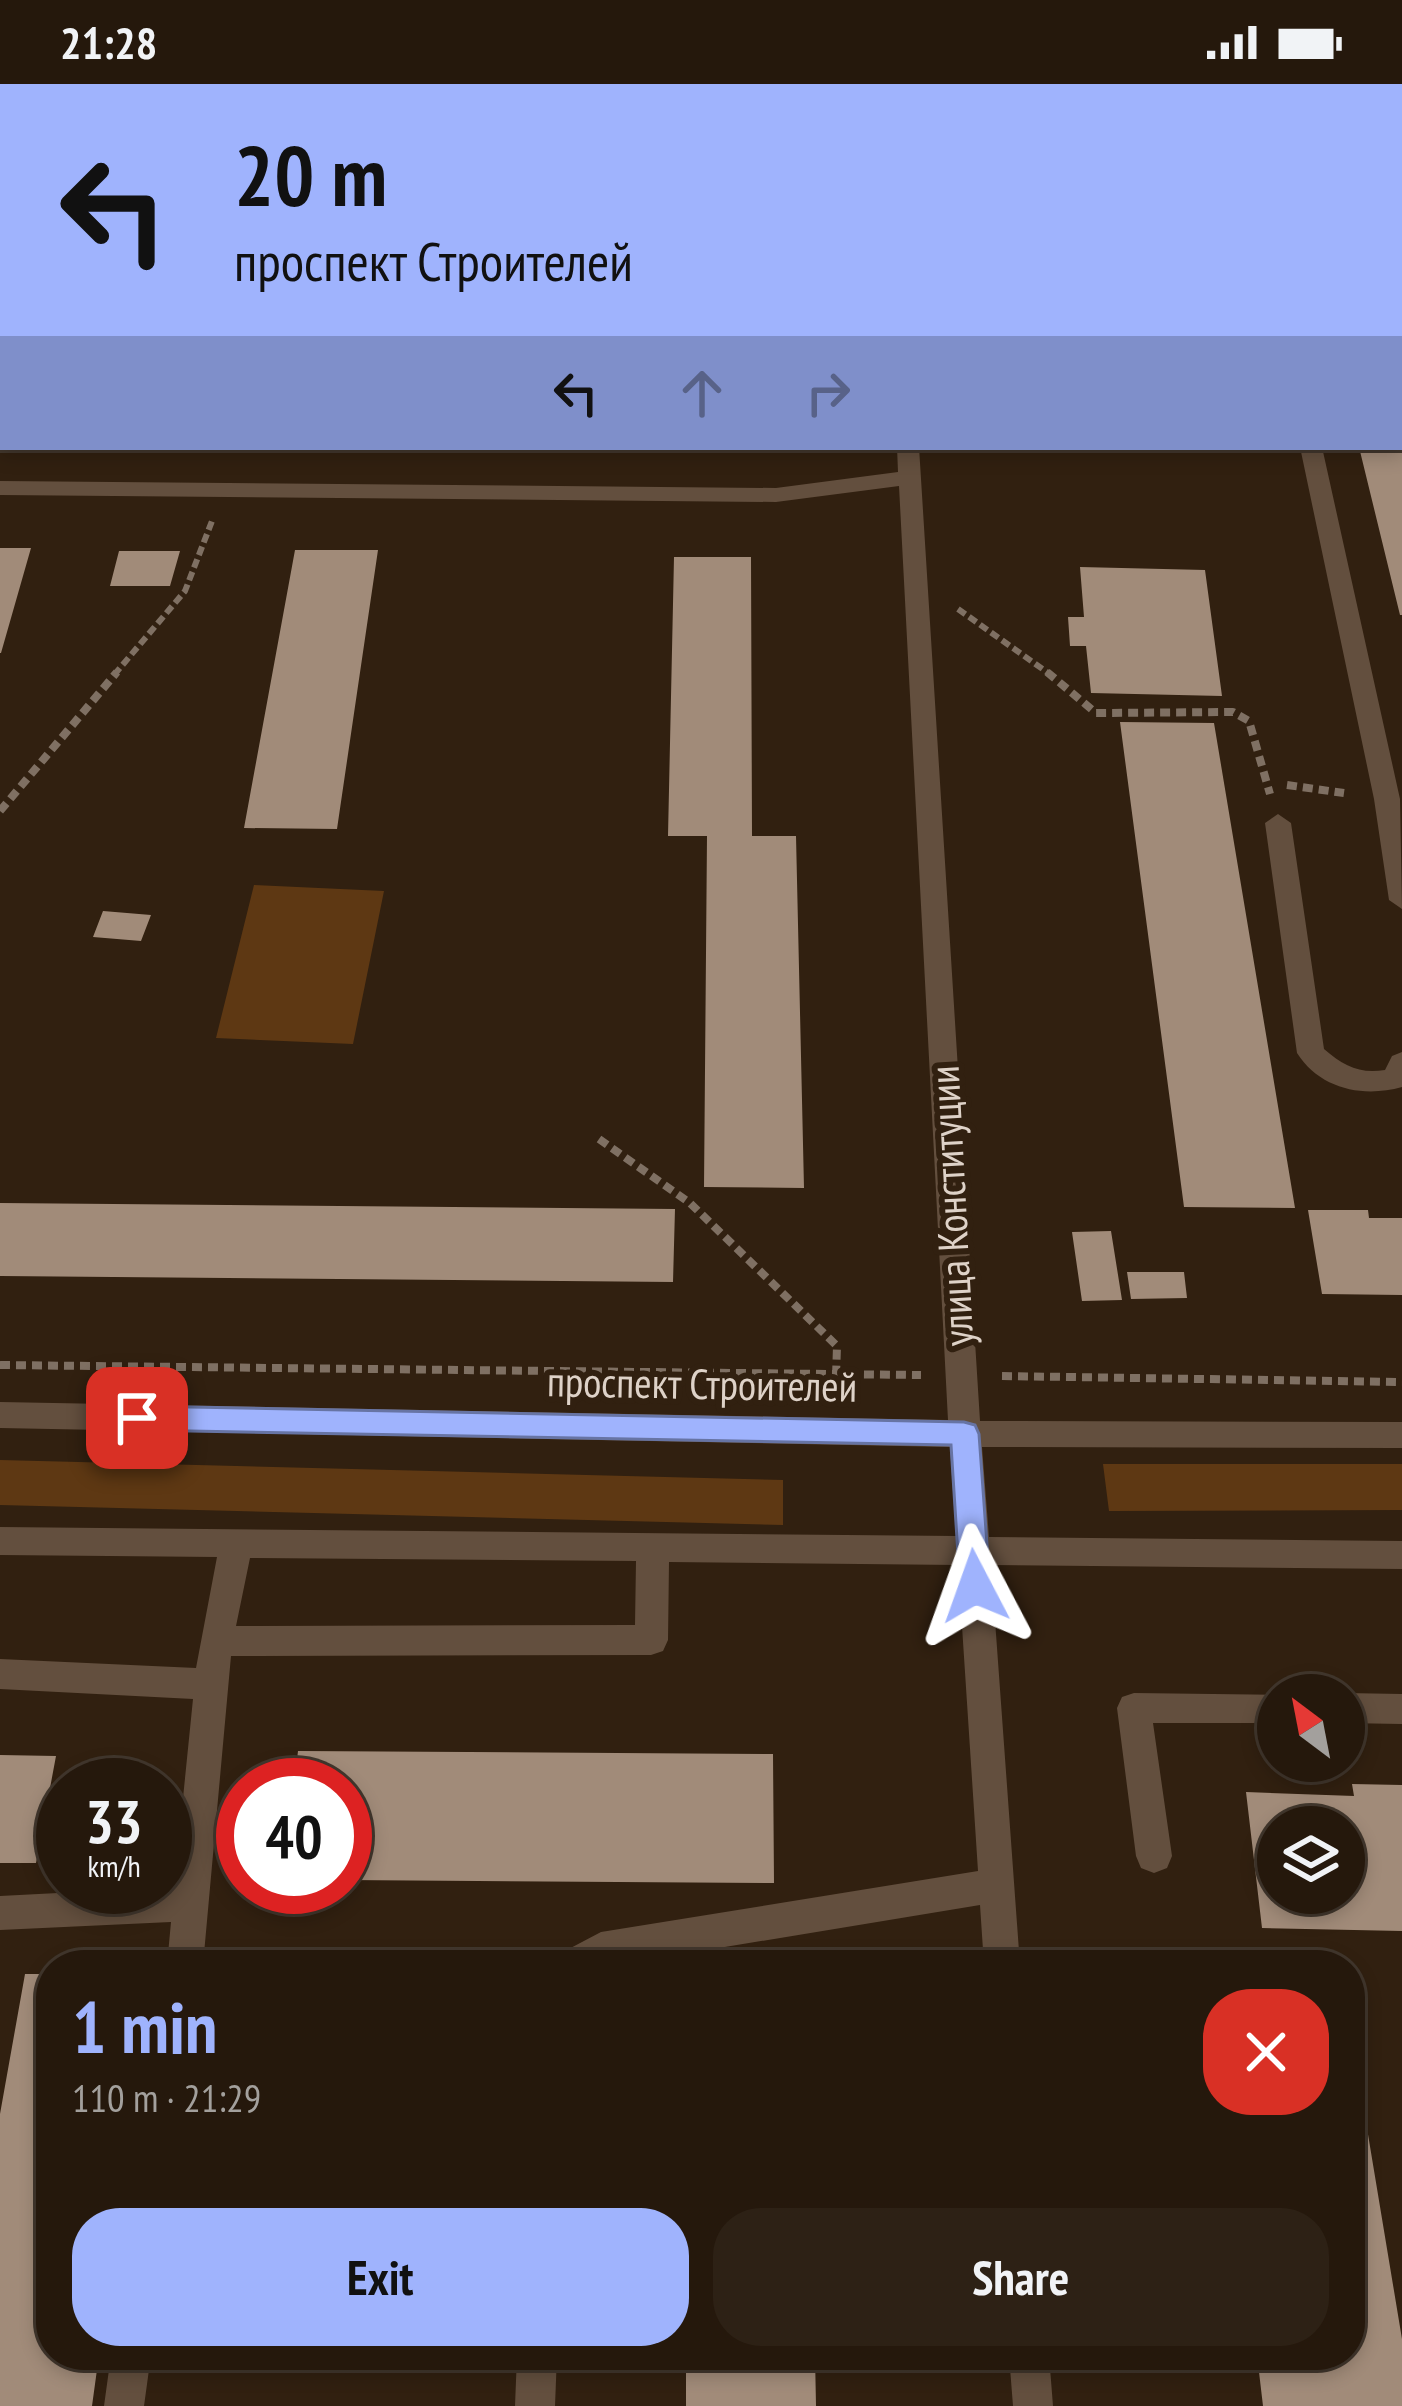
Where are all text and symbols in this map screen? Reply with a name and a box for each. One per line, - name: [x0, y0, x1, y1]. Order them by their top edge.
- text: 21:28: [60, 13, 157, 71]
- text: 20 m: [234, 120, 387, 229]
- icon: left: [36, 132, 192, 288]
- text: проспект Строителей: [234, 226, 633, 296]
- icon: left: [543, 360, 609, 426]
- icon: ahead: [669, 360, 735, 426]
- icon: right: [795, 360, 861, 426]
- street label: улица Конституции: [916, 1064, 985, 1348]
- street label: проспект Строителей: [546, 1353, 858, 1414]
- pin: [86, 1367, 188, 1469]
- icon: arrive: [104, 1385, 170, 1451]
- position arrow: [912, 1523, 1038, 1649]
- north arrow: [1257, 1674, 1365, 1782]
- map controls: [1257, 1674, 1365, 1914]
- speed limit sign: 40: [216, 1758, 372, 1914]
- text: 33: [85, 1782, 143, 1860]
- button: layers: [1257, 1806, 1365, 1914]
- text: km/h: [87, 1846, 141, 1885]
- text: 1 min: [72, 1980, 217, 2073]
- button: close: [1203, 1989, 1329, 2115]
- text: 110 m · 21:29: [72, 2072, 261, 2123]
- button: Exit: [72, 2208, 689, 2346]
- button: Share: [713, 2208, 1329, 2346]

